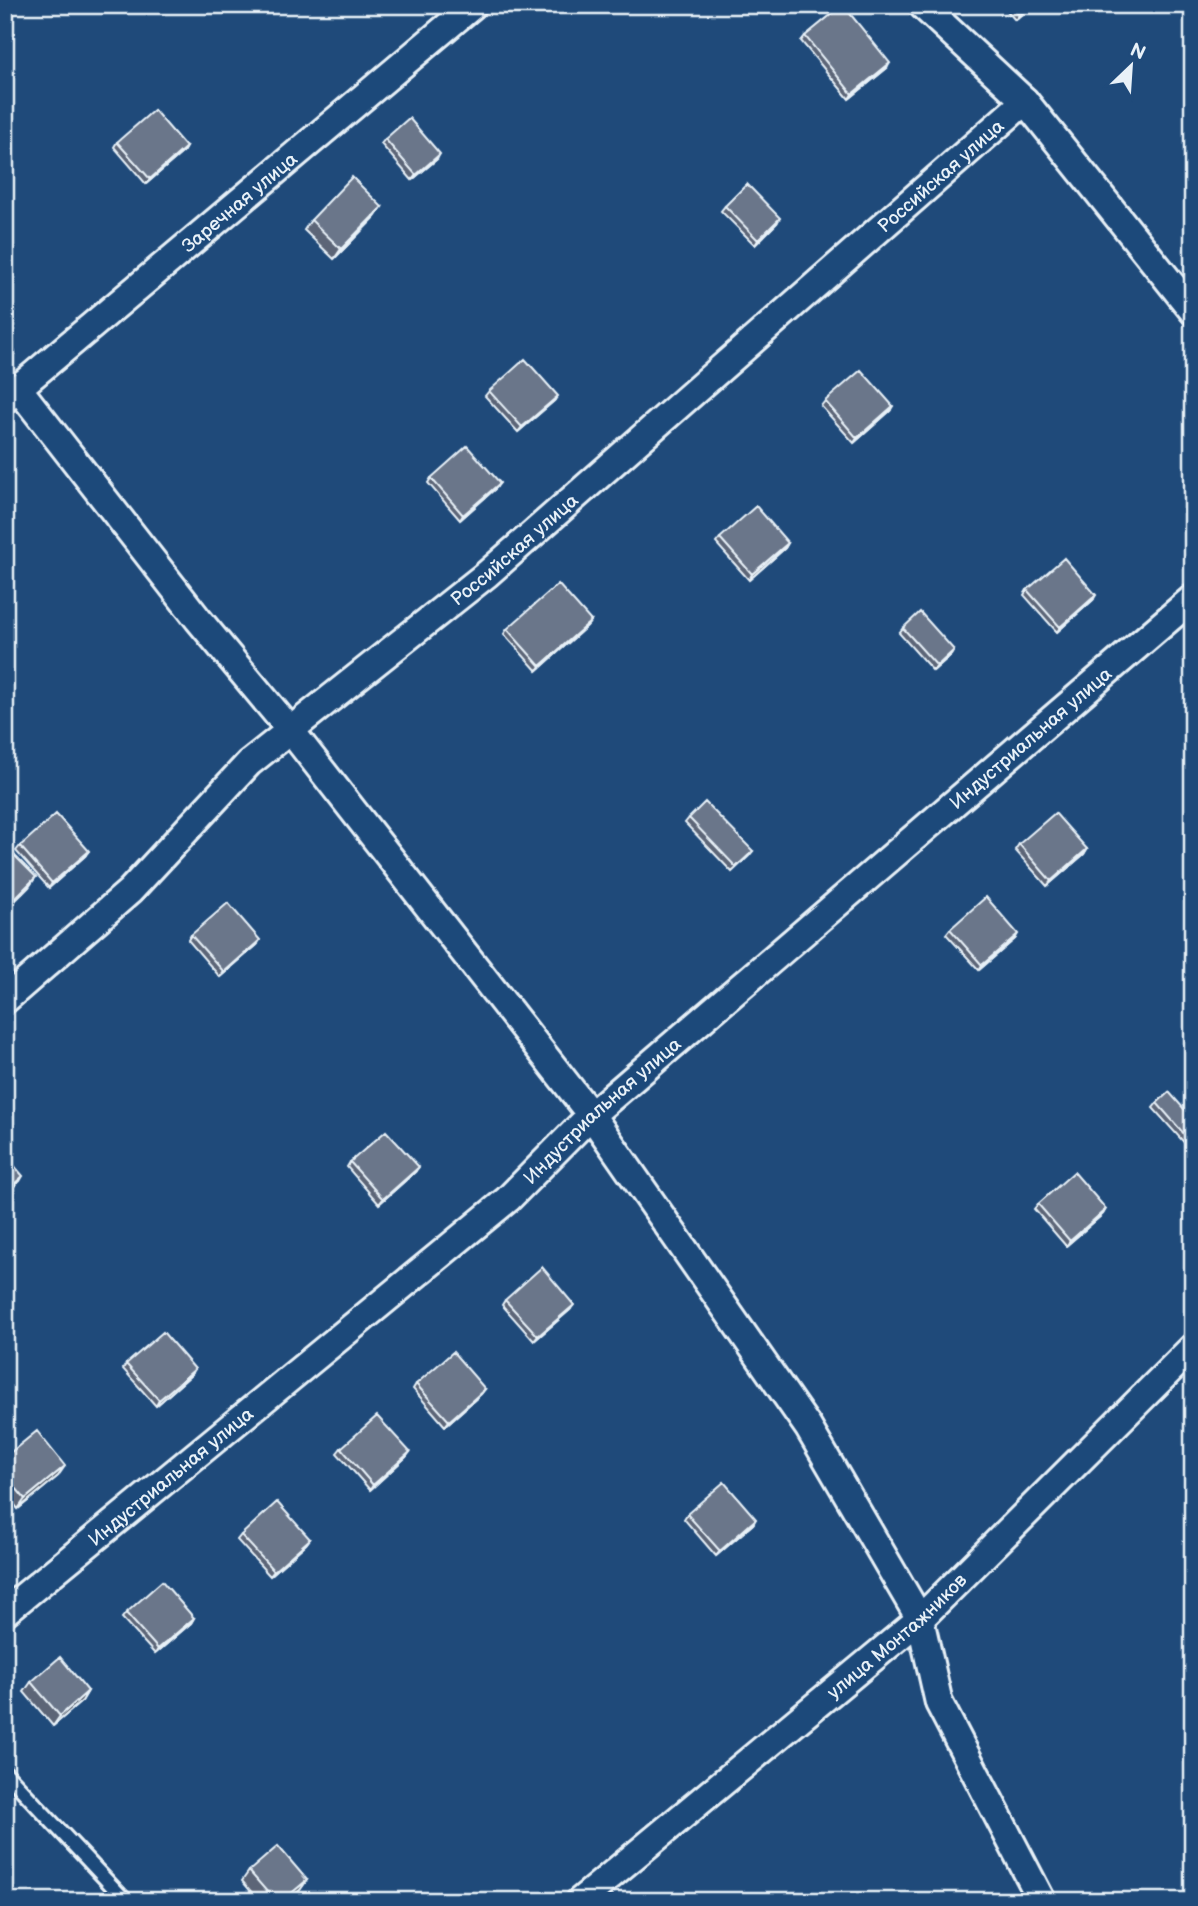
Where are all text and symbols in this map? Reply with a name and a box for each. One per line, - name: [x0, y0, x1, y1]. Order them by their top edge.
- north arrow: [1096, 32, 1166, 102]
- text: N: [1126, 39, 1149, 65]
- street label: Российская улица: [873, 115, 1009, 238]
- street label: Заречная улица: [178, 148, 302, 258]
- street label: Российская улица: [446, 489, 583, 611]
- street label: Индустриальная улица: [946, 663, 1117, 815]
- street label: Индустриальная улица: [519, 1033, 686, 1190]
- street label: Индустриальная улица: [84, 1403, 258, 1552]
- street label: улица Монтажников: [823, 1569, 972, 1704]

